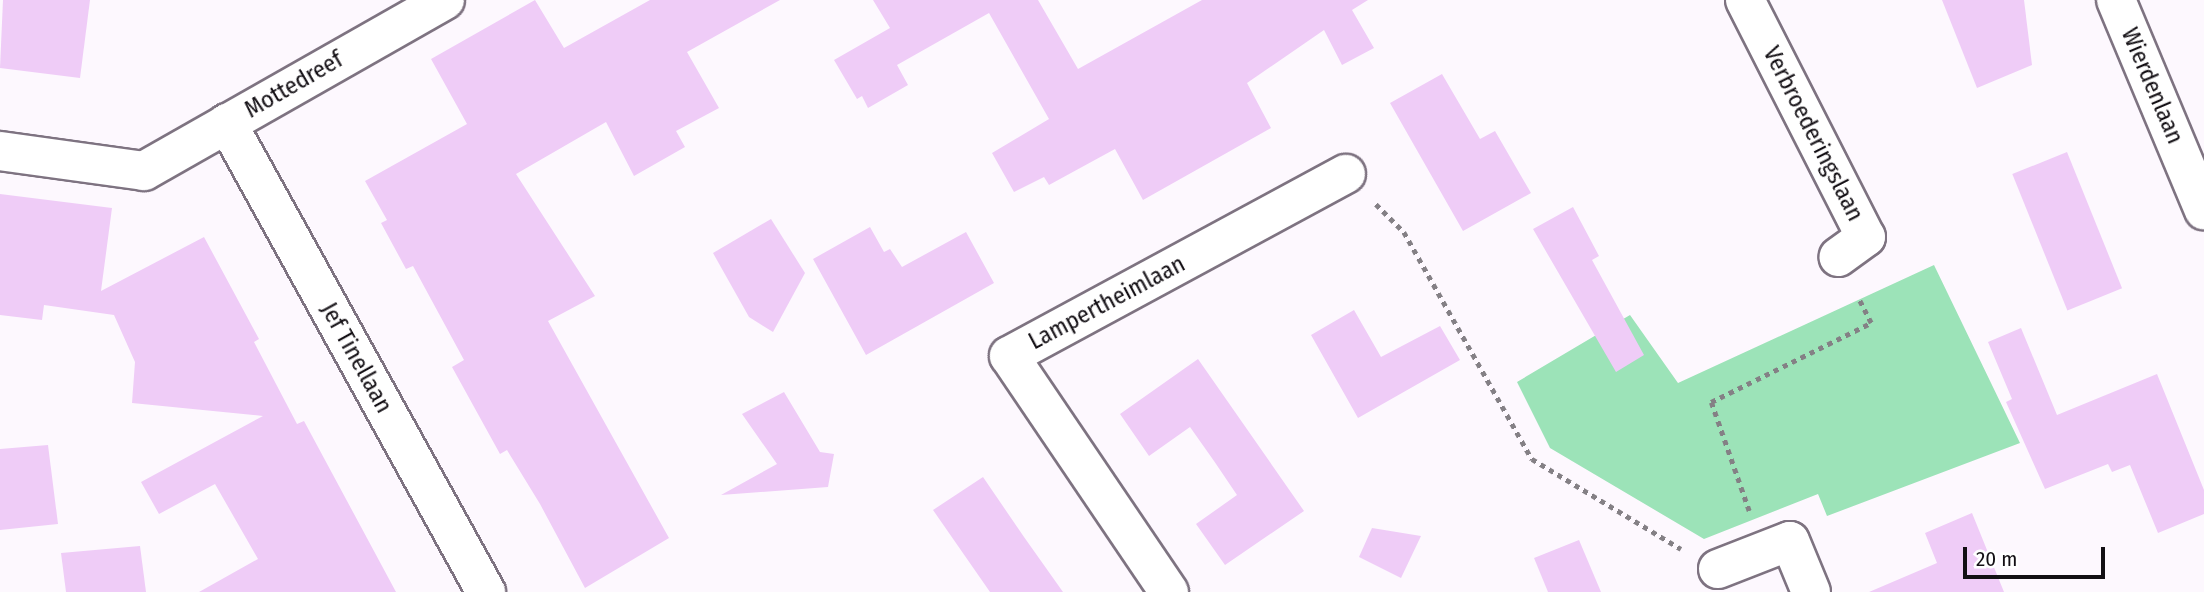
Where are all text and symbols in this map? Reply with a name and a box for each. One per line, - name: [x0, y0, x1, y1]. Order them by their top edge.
- street label: Wierdenlaan: [2115, 24, 2189, 148]
- street label: Verbroederingslaan: [1757, 42, 1869, 226]
- street label: Mottedreef: [240, 45, 348, 125]
- street label: Lampertheimlaan: [1024, 250, 1190, 356]
- street label: Jef Tinellaan: [314, 298, 398, 418]
- scale bar: [1966, 532, 2108, 576]
- text: 20 m: [1976, 546, 2017, 572]

